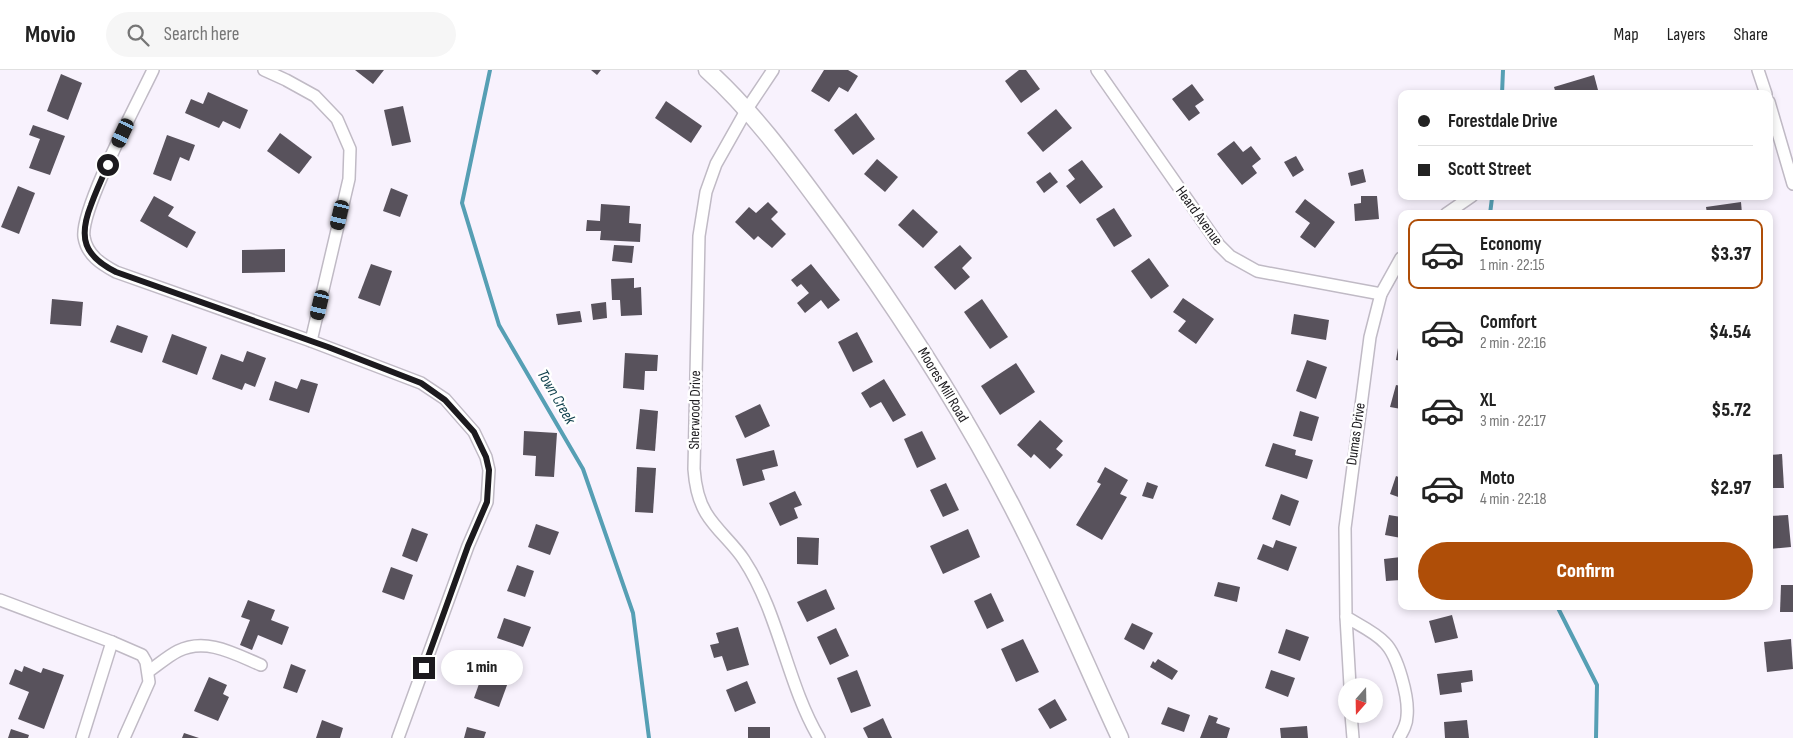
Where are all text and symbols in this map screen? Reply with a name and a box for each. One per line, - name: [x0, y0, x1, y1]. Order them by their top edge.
- search box: [106, 12, 456, 57]
- text: Movio: [25, 20, 76, 49]
- icon: search: [124, 21, 152, 49]
- text: Search here: [164, 23, 239, 46]
- text: Map: [1614, 24, 1639, 45]
- text: Layers: [1667, 24, 1706, 45]
- text: Share: [1734, 24, 1768, 45]
- text: Forestdale Drive: [1448, 110, 1558, 133]
- car: [109, 116, 136, 150]
- route start: [97, 154, 119, 176]
- text: Scott Street: [1448, 158, 1531, 181]
- street label: Heard Avenue: [1171, 183, 1227, 249]
- car: [329, 199, 350, 231]
- icon: car: [1420, 232, 1465, 277]
- text: Economy: [1480, 233, 1542, 256]
- text: $3.37: [1710, 243, 1751, 266]
- text: 1 min · 22:15: [1480, 256, 1545, 275]
- car: [309, 289, 330, 321]
- icon: car: [1420, 310, 1465, 355]
- text: Comfort: [1480, 311, 1537, 334]
- text: $4.54: [1709, 321, 1751, 344]
- text: 2 min · 22:16: [1480, 334, 1546, 353]
- street label: Moores Mill Road: [913, 344, 973, 426]
- water label: Town Creek: [533, 366, 580, 429]
- street label: Sherwood Drive: [685, 370, 705, 450]
- icon: car: [1420, 388, 1465, 433]
- text: XL: [1480, 389, 1496, 412]
- text: $5.72: [1712, 399, 1751, 422]
- street label: Dumas Drive: [1342, 401, 1370, 467]
- text: 3 min · 22:17: [1480, 412, 1546, 431]
- icon: car: [1420, 466, 1465, 511]
- text: Moto: [1480, 467, 1515, 490]
- text: $2.97: [1710, 477, 1751, 500]
- text: 4 min · 22:18: [1480, 490, 1546, 509]
- button: Confirm: [1418, 542, 1753, 600]
- callout: 1 min: [442, 650, 524, 686]
- route end: [413, 657, 435, 679]
- text: 1 min: [467, 658, 497, 677]
- north arrow: [1338, 678, 1382, 722]
- map controls: [1338, 678, 1383, 723]

